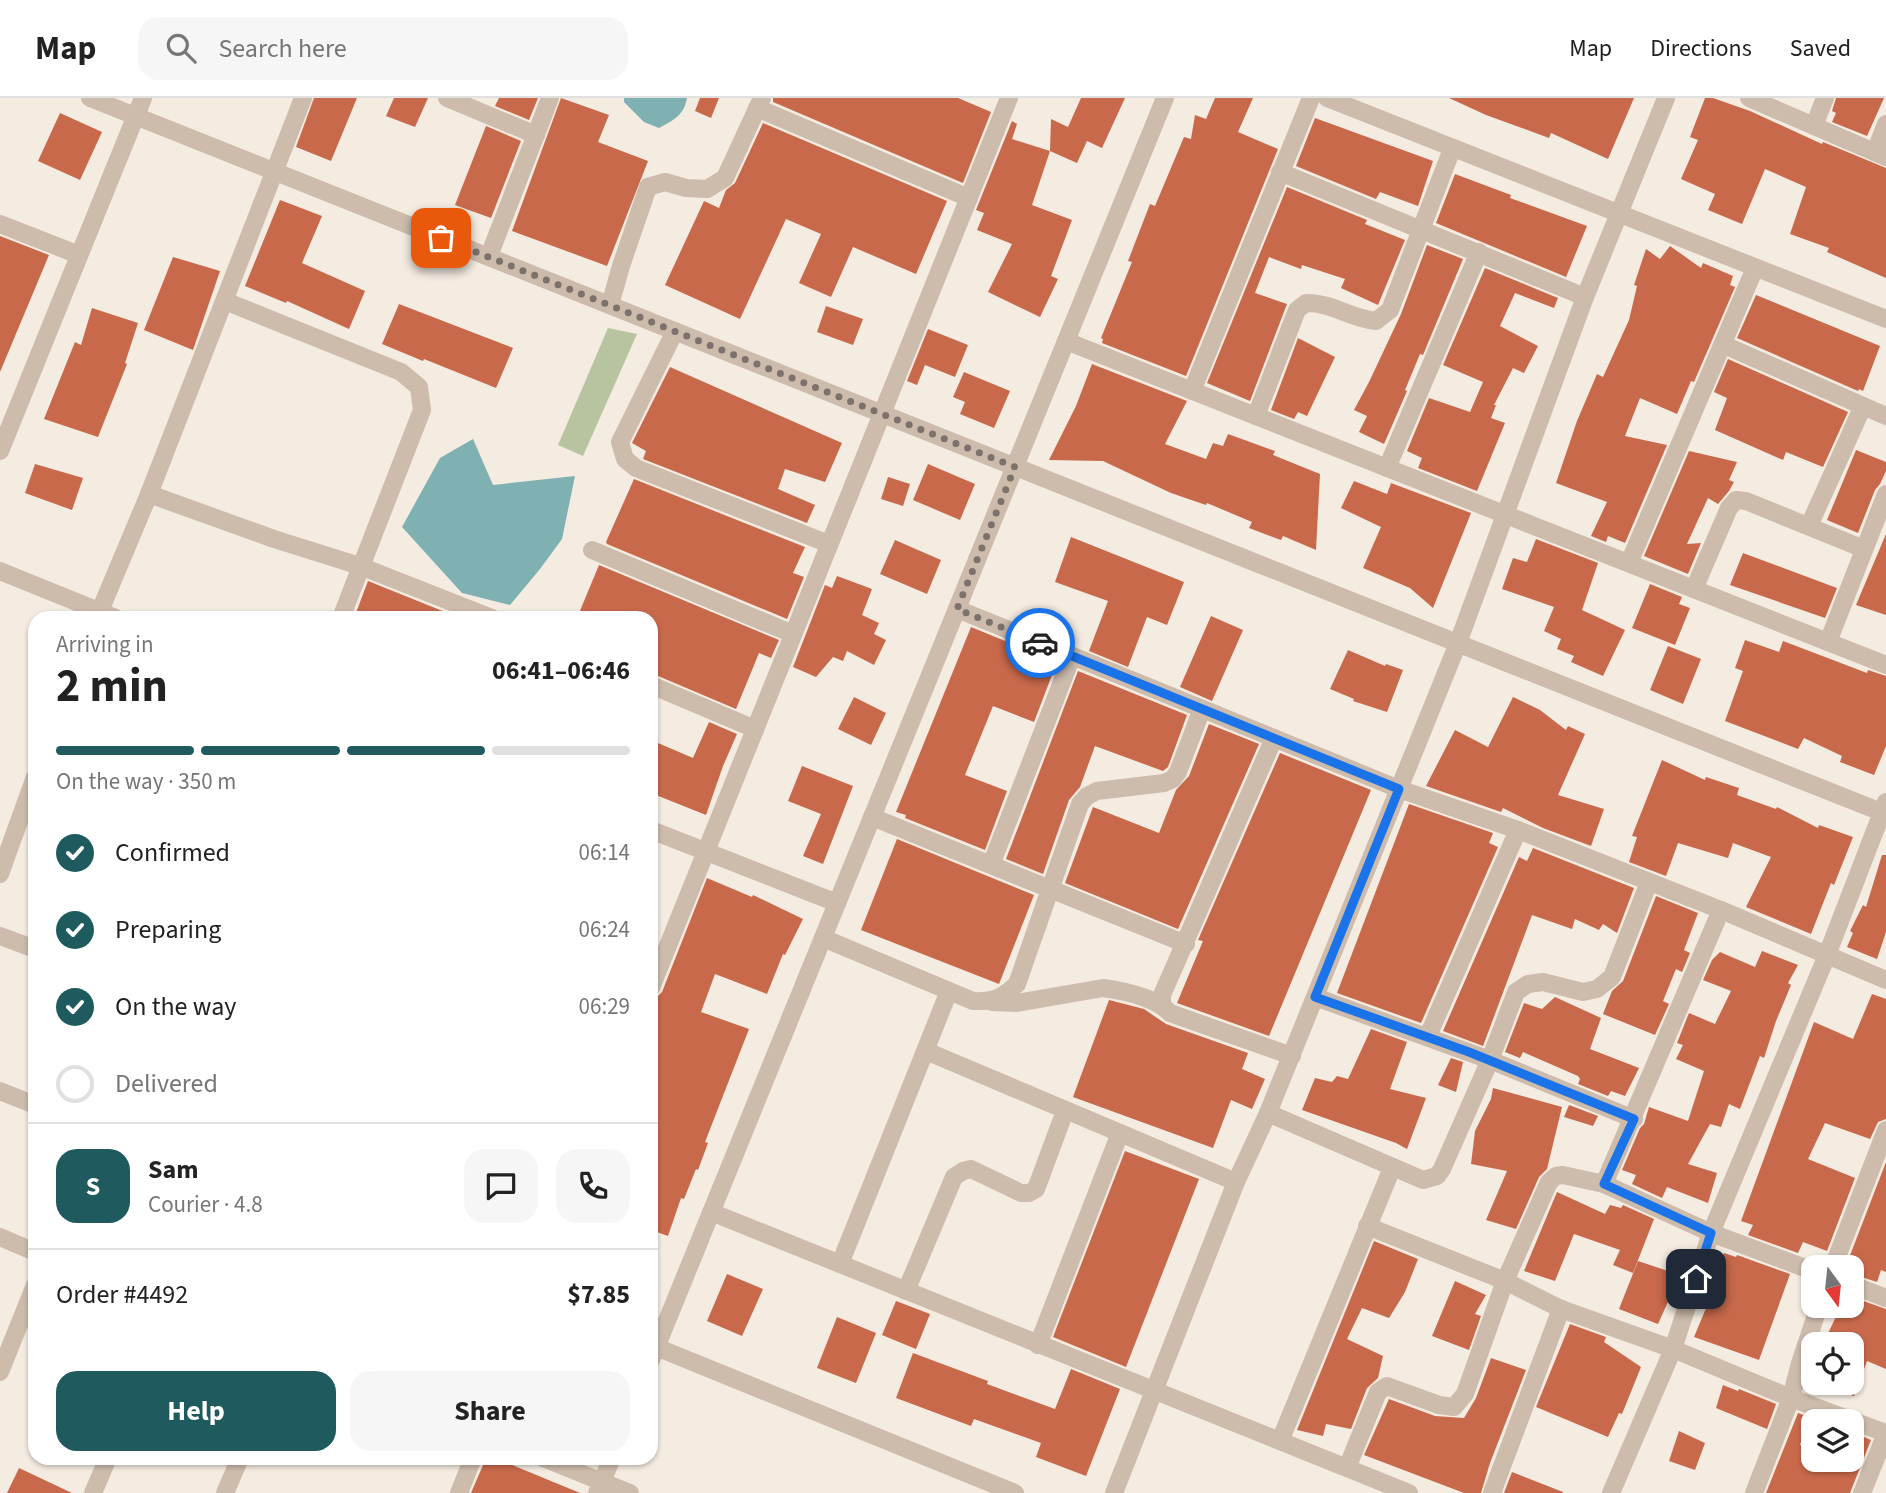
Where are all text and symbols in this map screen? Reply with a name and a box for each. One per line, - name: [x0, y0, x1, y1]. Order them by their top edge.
- search box: [138, 17, 628, 80]
- text: Map: [35, 25, 96, 72]
- icon: search: [162, 29, 200, 67]
- text: Search here: [218, 30, 347, 67]
- text: Map: [1569, 31, 1612, 66]
- text: Directions: [1650, 31, 1752, 66]
- text: Saved: [1790, 31, 1851, 66]
- pin: [411, 208, 471, 268]
- icon: bag: [422, 219, 460, 257]
- courier: [1005, 608, 1075, 678]
- icon: car: [1021, 624, 1059, 662]
- text: Arriving in: [56, 628, 154, 661]
- text: 06:41–06:46: [492, 652, 630, 689]
- text: 2 min: [56, 654, 168, 719]
- text: On the way · 350 m: [56, 765, 236, 798]
- icon: check: [56, 834, 94, 872]
- text: Confirmed: [115, 834, 230, 871]
- text: 06:14: [579, 836, 630, 869]
- icon: check: [56, 911, 94, 949]
- text: Preparing: [115, 911, 221, 948]
- text: 06:24: [579, 913, 630, 946]
- icon: check: [56, 988, 94, 1026]
- text: On the way: [115, 988, 236, 1025]
- text: 06:29: [579, 990, 630, 1023]
- text: Delivered: [115, 1065, 218, 1102]
- button: chat: [464, 1149, 538, 1223]
- button: phone: [556, 1149, 630, 1223]
- text: Sam: [148, 1151, 198, 1188]
- text: S: [86, 1168, 100, 1205]
- text: Courier · 4.8: [148, 1188, 263, 1221]
- pin: [1666, 1249, 1726, 1309]
- north arrow: [1801, 1255, 1864, 1318]
- map controls: [1801, 1255, 1864, 1472]
- icon: home: [1677, 1260, 1715, 1298]
- text: Order #4492: [56, 1276, 188, 1313]
- text: $7.85: [567, 1276, 630, 1313]
- button: locate: [1801, 1332, 1864, 1395]
- button: Help: [56, 1371, 336, 1451]
- button: Share: [350, 1371, 630, 1451]
- button: layers: [1801, 1409, 1864, 1472]

